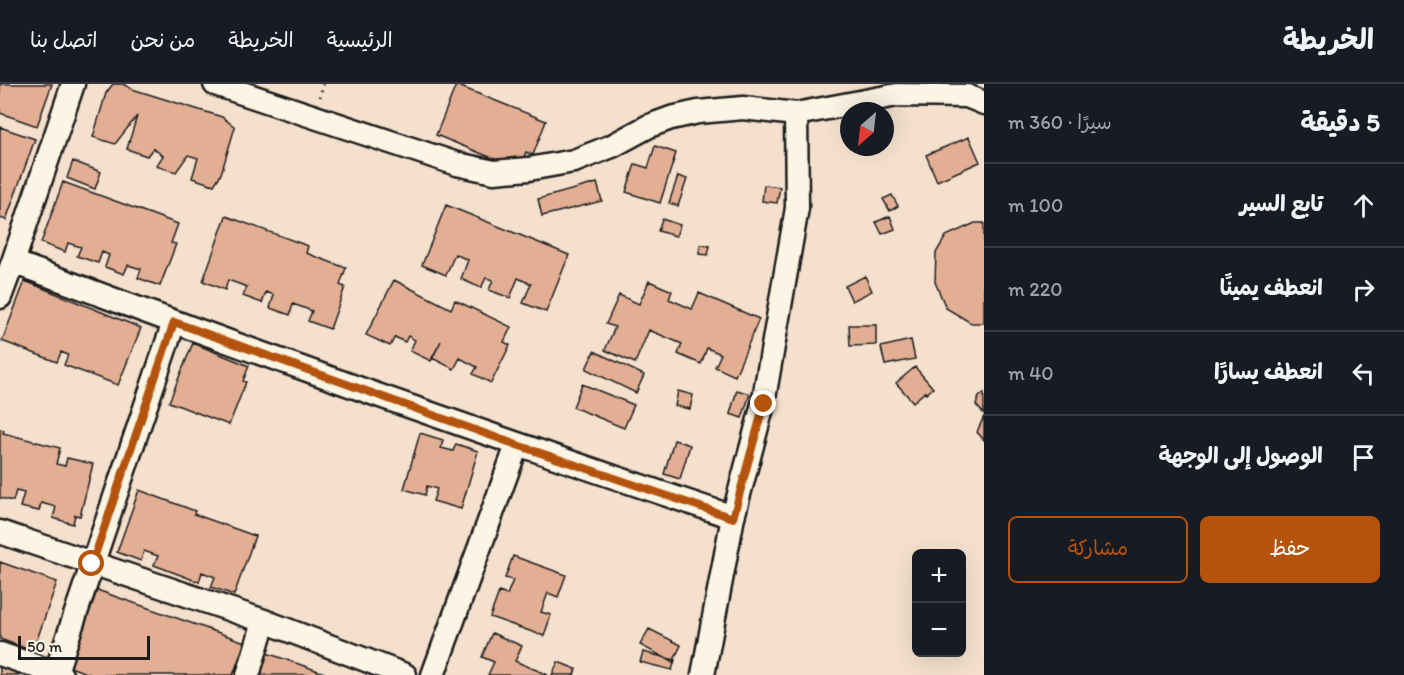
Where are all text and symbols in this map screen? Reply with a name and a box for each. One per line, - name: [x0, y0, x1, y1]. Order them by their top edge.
- text: الخريطة: [1283, 22, 1374, 56]
- text: اتصل بنا: [30, 27, 98, 52]
- text: من نحن: [131, 27, 195, 52]
- text: الخريطة: [228, 27, 294, 52]
- text: الرئيسية: [327, 27, 393, 52]
- north arrow: [840, 102, 894, 156]
- text: 5 دقيقة: [1301, 106, 1380, 138]
- text: سيرًا · 360 m: [1008, 110, 1112, 134]
- icon: ahead: [1347, 189, 1380, 222]
- text: تابع السير: [1240, 190, 1323, 217]
- text: 100 m: [1008, 193, 1063, 217]
- icon: right: [1347, 273, 1380, 306]
- text: انعطف يمينًا: [1220, 274, 1323, 301]
- text: 220 m: [1008, 277, 1063, 301]
- icon: left: [1347, 357, 1380, 390]
- text: انعطف يسارًا: [1214, 358, 1323, 385]
- text: 40 m: [1008, 361, 1054, 385]
- route end: [750, 390, 776, 416]
- icon: arrive: [1347, 441, 1380, 474]
- text: الوصول إلى الوجهة: [1158, 442, 1323, 469]
- button: مشاركة: [1008, 516, 1188, 583]
- button: حفظ: [1200, 516, 1380, 583]
- map controls: [912, 549, 966, 657]
- button: +: [912, 549, 966, 603]
- route start: [78, 550, 104, 576]
- button: −: [912, 603, 966, 657]
- scale bar: [18, 633, 150, 660]
- text: 50 m: [27, 637, 62, 656]

